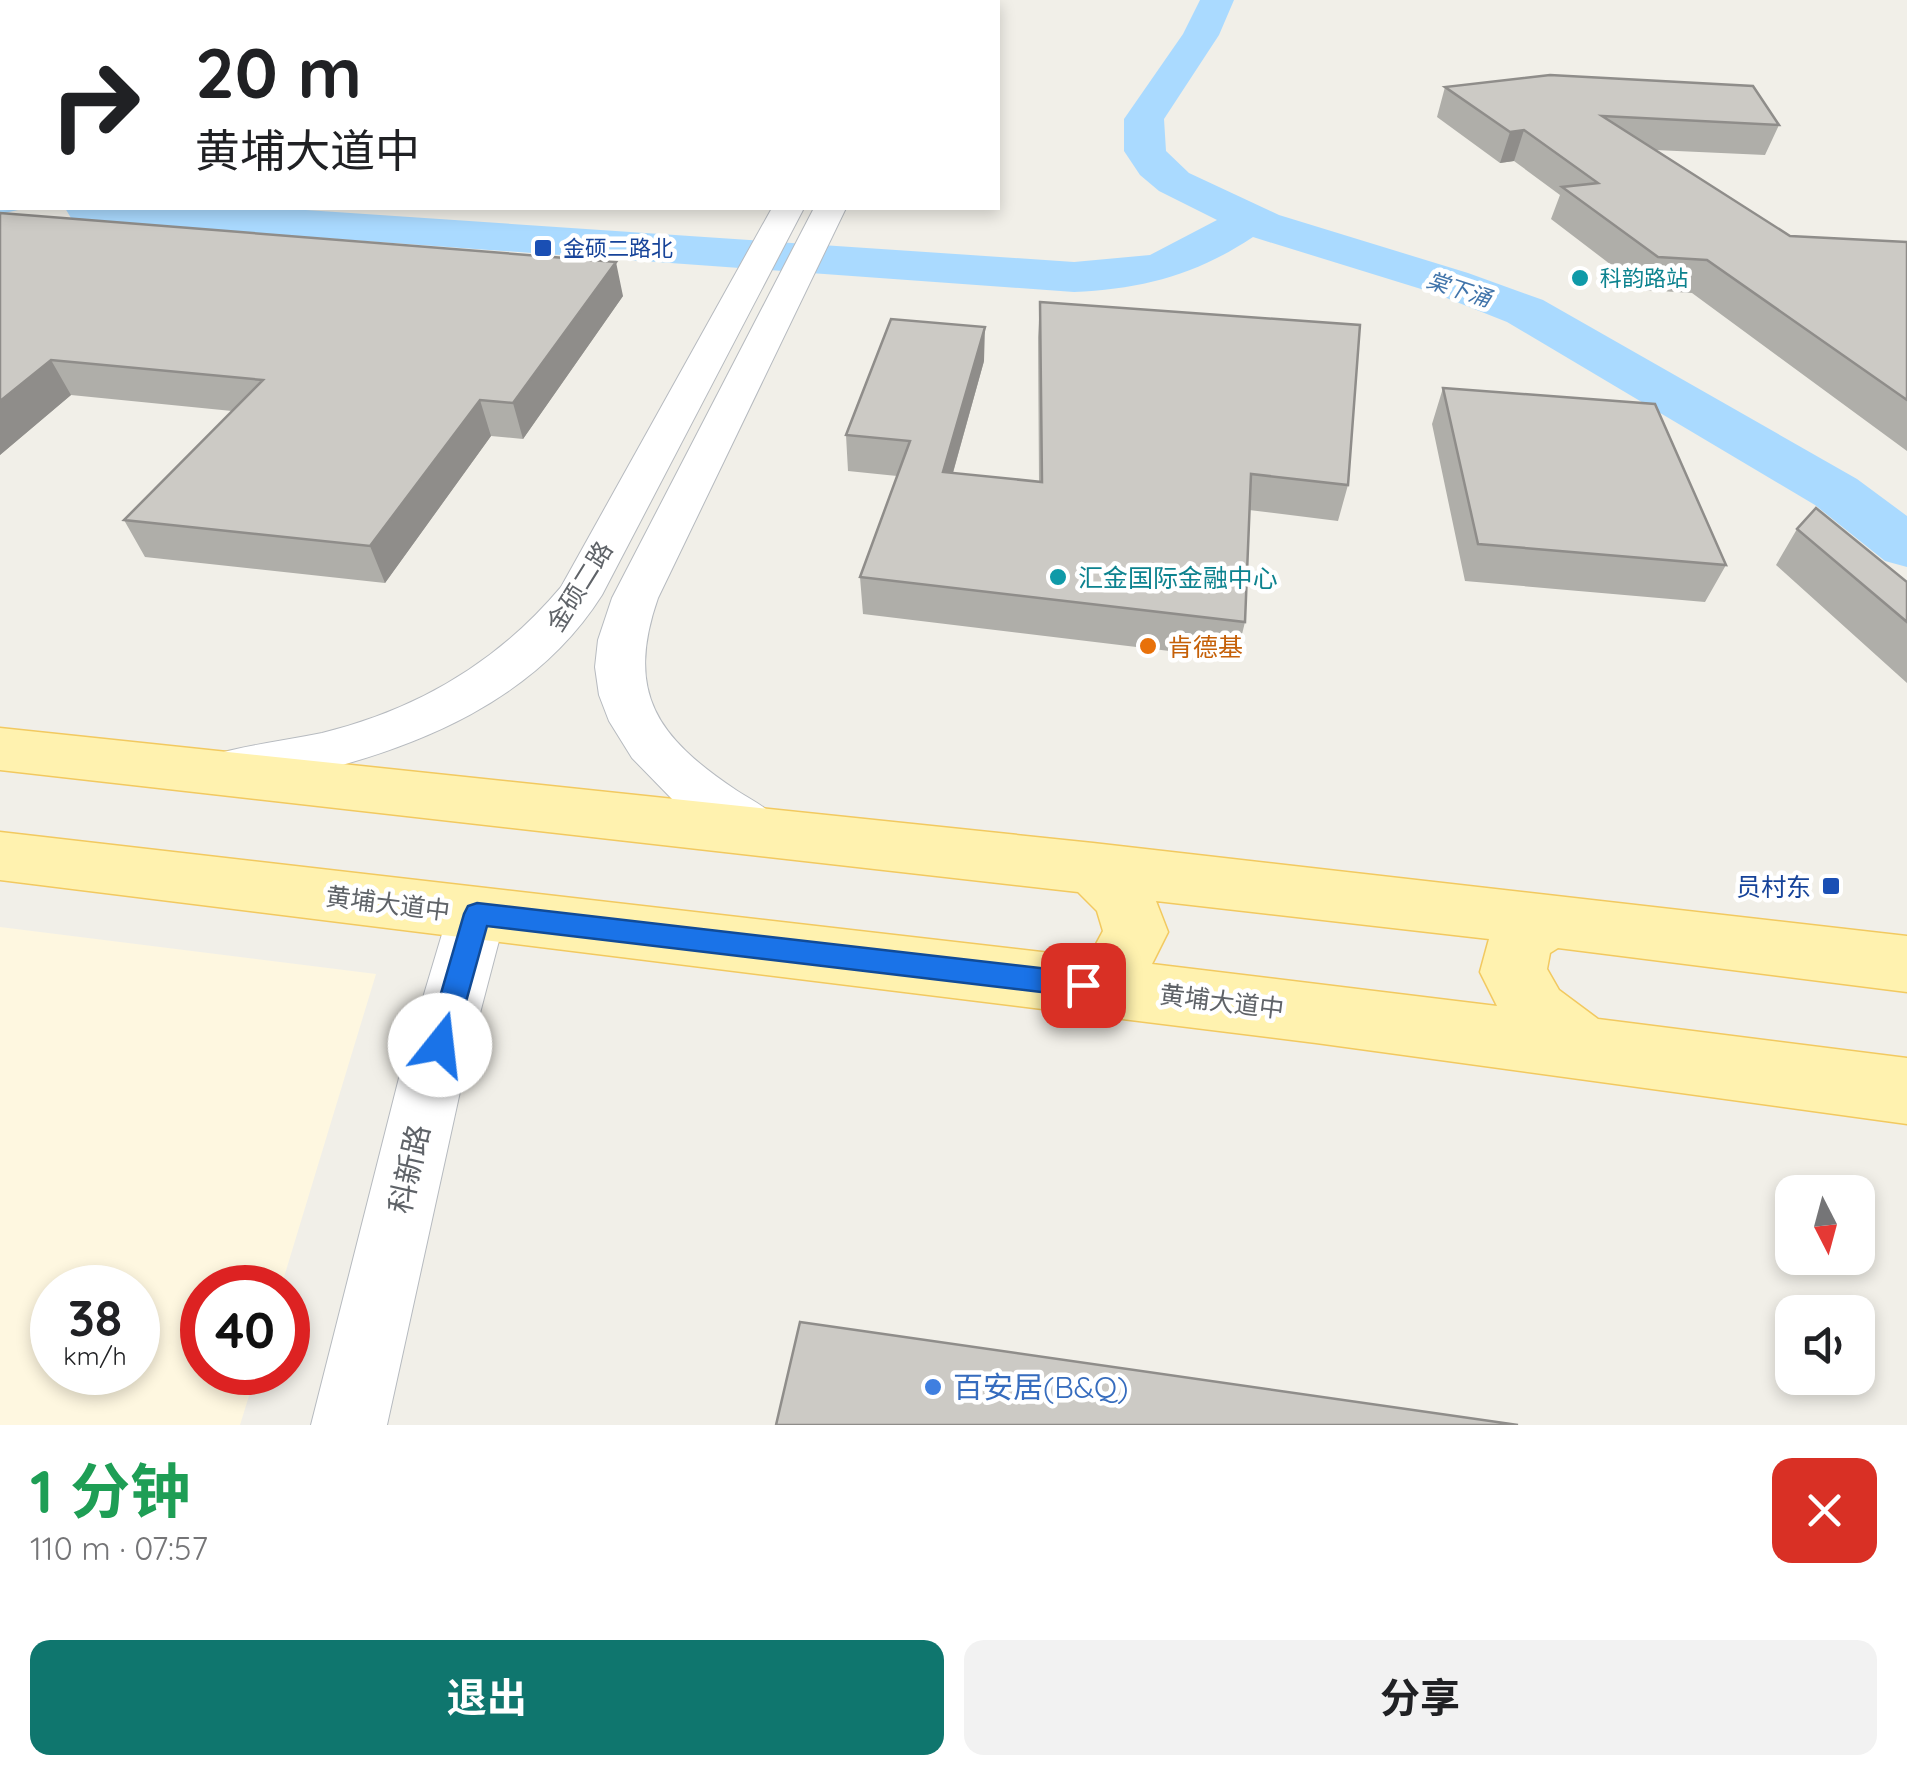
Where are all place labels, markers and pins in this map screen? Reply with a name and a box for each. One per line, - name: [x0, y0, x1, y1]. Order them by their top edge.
- place label: 金硕二路北: [563, 234, 673, 262]
- marker: 金硕二路北: [532, 237, 554, 259]
- place label: 科韵路站: [1600, 264, 1688, 292]
- marker: 科韵路站: [1569, 267, 1591, 289]
- place label: 汇金国际金融中心: [1078, 562, 1278, 593]
- marker: 汇金国际金融中心: [1047, 566, 1069, 588]
- place label: 肯德基: [1168, 631, 1243, 662]
- marker: 肯德基: [1137, 635, 1159, 657]
- place label: 员村东: [1736, 871, 1811, 902]
- marker: 员村东: [1820, 875, 1842, 897]
- pin: [1041, 943, 1126, 1028]
- place label: 百安居(B&Q): [953, 1368, 1129, 1406]
- marker: 百安居(B&Q): [922, 1376, 944, 1398]

